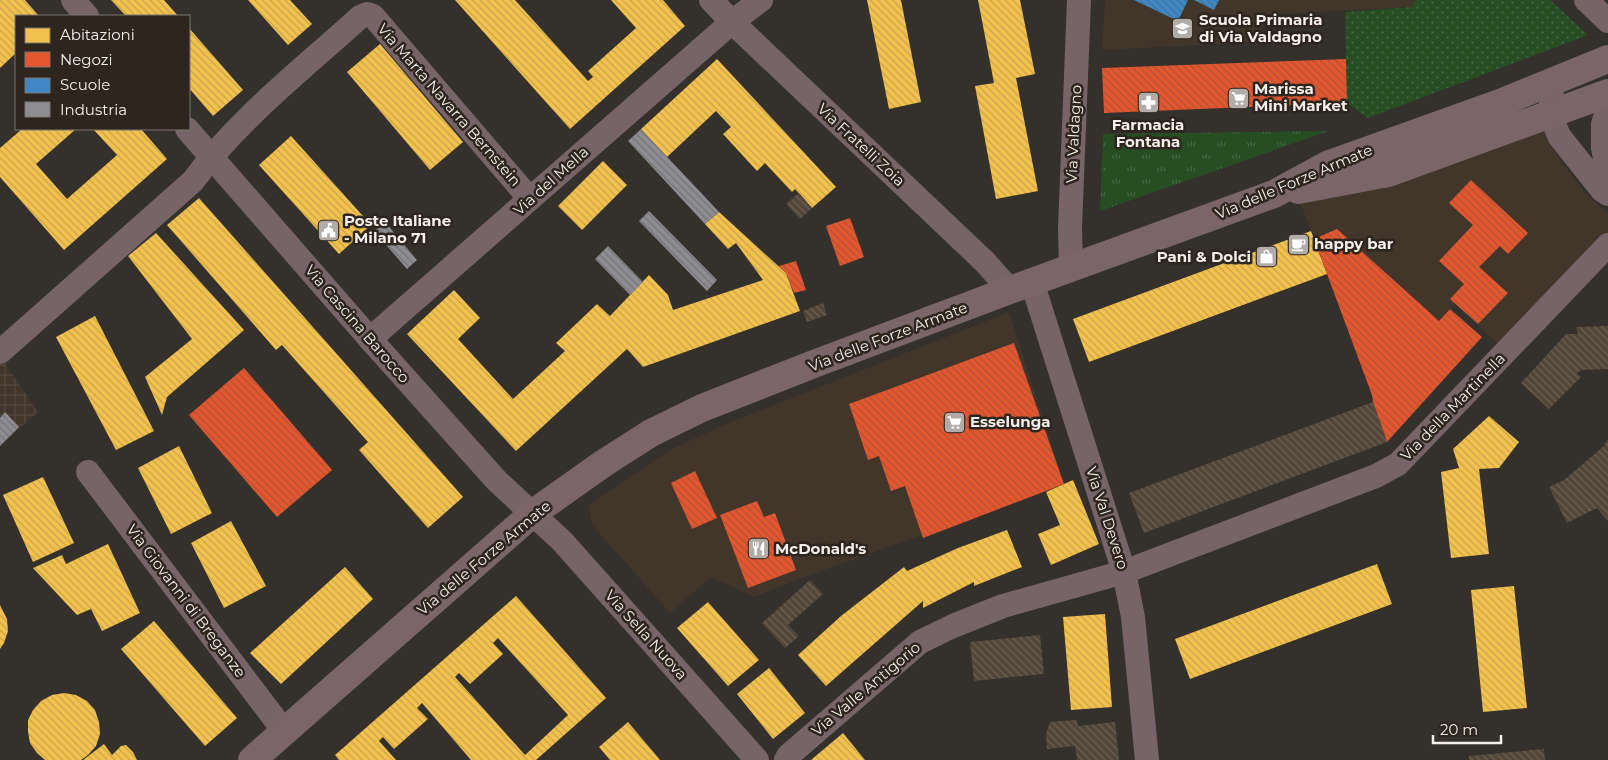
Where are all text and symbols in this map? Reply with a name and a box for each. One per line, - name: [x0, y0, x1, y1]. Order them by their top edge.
- place label: Scuola Primaria di Via Valdagno: [1199, 10, 1323, 46]
- legend: [15, 15, 190, 130]
- school or university icon: Scuola Primaria di Via Valdagno: [1171, 17, 1195, 41]
- street label: Via Marta Navarra Bernstein: [374, 19, 525, 190]
- text: Abitazioni: [60, 25, 135, 44]
- text: Negozi: [60, 50, 113, 69]
- text: Scuole: [60, 75, 110, 94]
- place label: Marissa Mini Market: [1254, 79, 1348, 115]
- street label: Via Valdagno: [1061, 84, 1086, 184]
- supermarket icon: Marissa Mini Market: [1226, 86, 1250, 110]
- pharmacy icon: Farmacia Fontana: [1136, 90, 1160, 114]
- street label: Via Fratelli Zoia: [813, 99, 909, 190]
- text: Industria: [60, 100, 127, 119]
- place label: Farmacia Fontana: [1112, 115, 1184, 151]
- street label: Via delle Forze Armate: [1212, 140, 1375, 223]
- street label: Via del Mella: [509, 142, 592, 219]
- place label: Poste Italiane - Milano 71: [344, 211, 451, 247]
- public building icon: Poste Italiane - Milano 71: [316, 218, 340, 242]
- cafe icon: happy bar: [1286, 232, 1310, 256]
- place label: happy bar: [1314, 234, 1394, 253]
- shop icon: Pani & Dolci: [1255, 245, 1279, 269]
- place label: Pani & Dolci: [1157, 247, 1251, 266]
- street label: Via Cascina Barocco: [301, 261, 414, 387]
- street label: Via delle Forze Armate: [806, 297, 970, 376]
- street label: Via della Martinella: [1396, 349, 1509, 465]
- supermarket icon: Esselunga: [942, 410, 966, 434]
- place label: Esselunga: [970, 412, 1050, 431]
- street label: Via Val Devero: [1082, 464, 1133, 572]
- street label: Via delle Forze Armate: [413, 496, 554, 619]
- street label: Via Giovanni di Breganze: [123, 520, 250, 681]
- restaurant icon: McDonald's: [747, 537, 771, 561]
- place label: McDonald's: [775, 539, 866, 558]
- street label: Via Sella Nuova: [601, 586, 692, 683]
- street label: Via Valle Antigorio: [807, 637, 924, 740]
- scale bar: [1433, 712, 1500, 744]
- text: 20 m: [1440, 720, 1478, 739]

